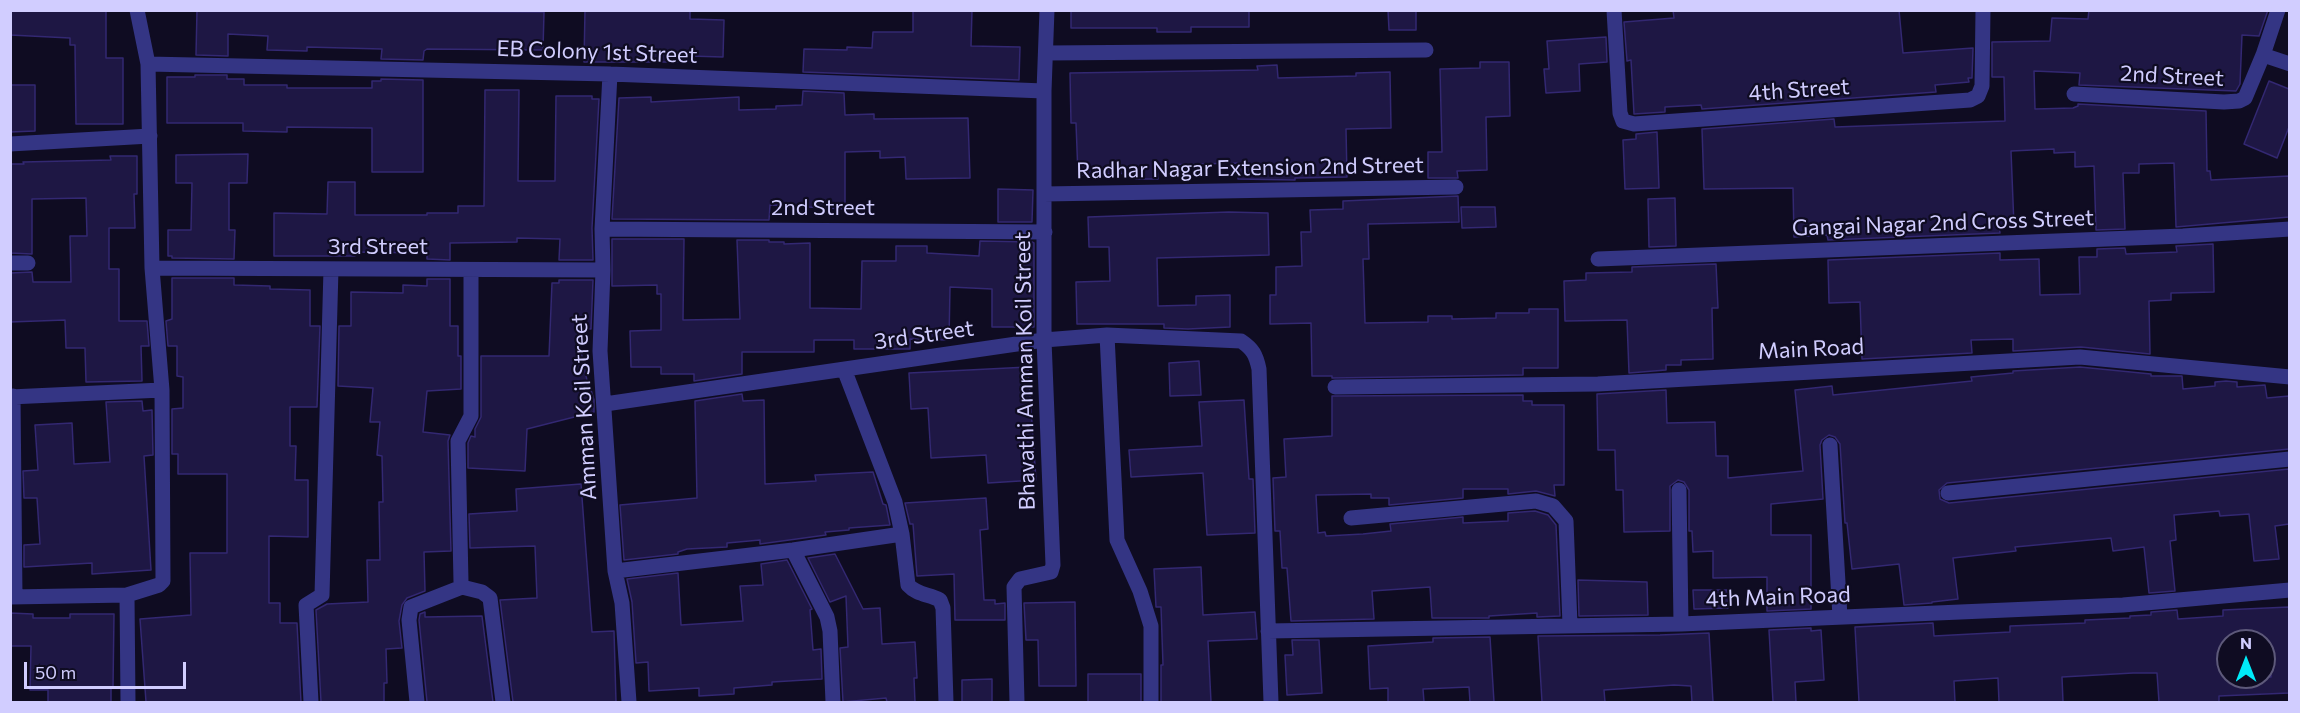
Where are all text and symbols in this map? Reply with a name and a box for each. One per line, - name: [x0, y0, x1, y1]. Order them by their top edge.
- street label: EB Colony 1st Street: [496, 35, 698, 69]
- street label: 2nd Street: [2119, 60, 2225, 92]
- street label: 4th Street: [1748, 73, 1850, 107]
- street label: Radhar Nagar Extension 2nd Street: [1076, 152, 1424, 184]
- street label: 2nd Street: [771, 195, 875, 221]
- street label: Gangai Nagar 2nd Cross Street: [1792, 205, 2094, 241]
- street label: Bhavathi Amman Koil Street: [1009, 231, 1041, 511]
- street label: 3rd Street: [328, 234, 428, 260]
- street label: Amman Koil Street: [566, 313, 602, 501]
- street label: 3rd Street: [873, 315, 975, 355]
- street label: Main Road: [1757, 333, 1865, 365]
- street label: 4th Main Road: [1705, 581, 1851, 613]
- north arrow: [2216, 629, 2276, 689]
- text: N: [2240, 633, 2252, 652]
- scale bar: [27, 650, 189, 688]
- text: 50 m: [35, 661, 76, 683]

